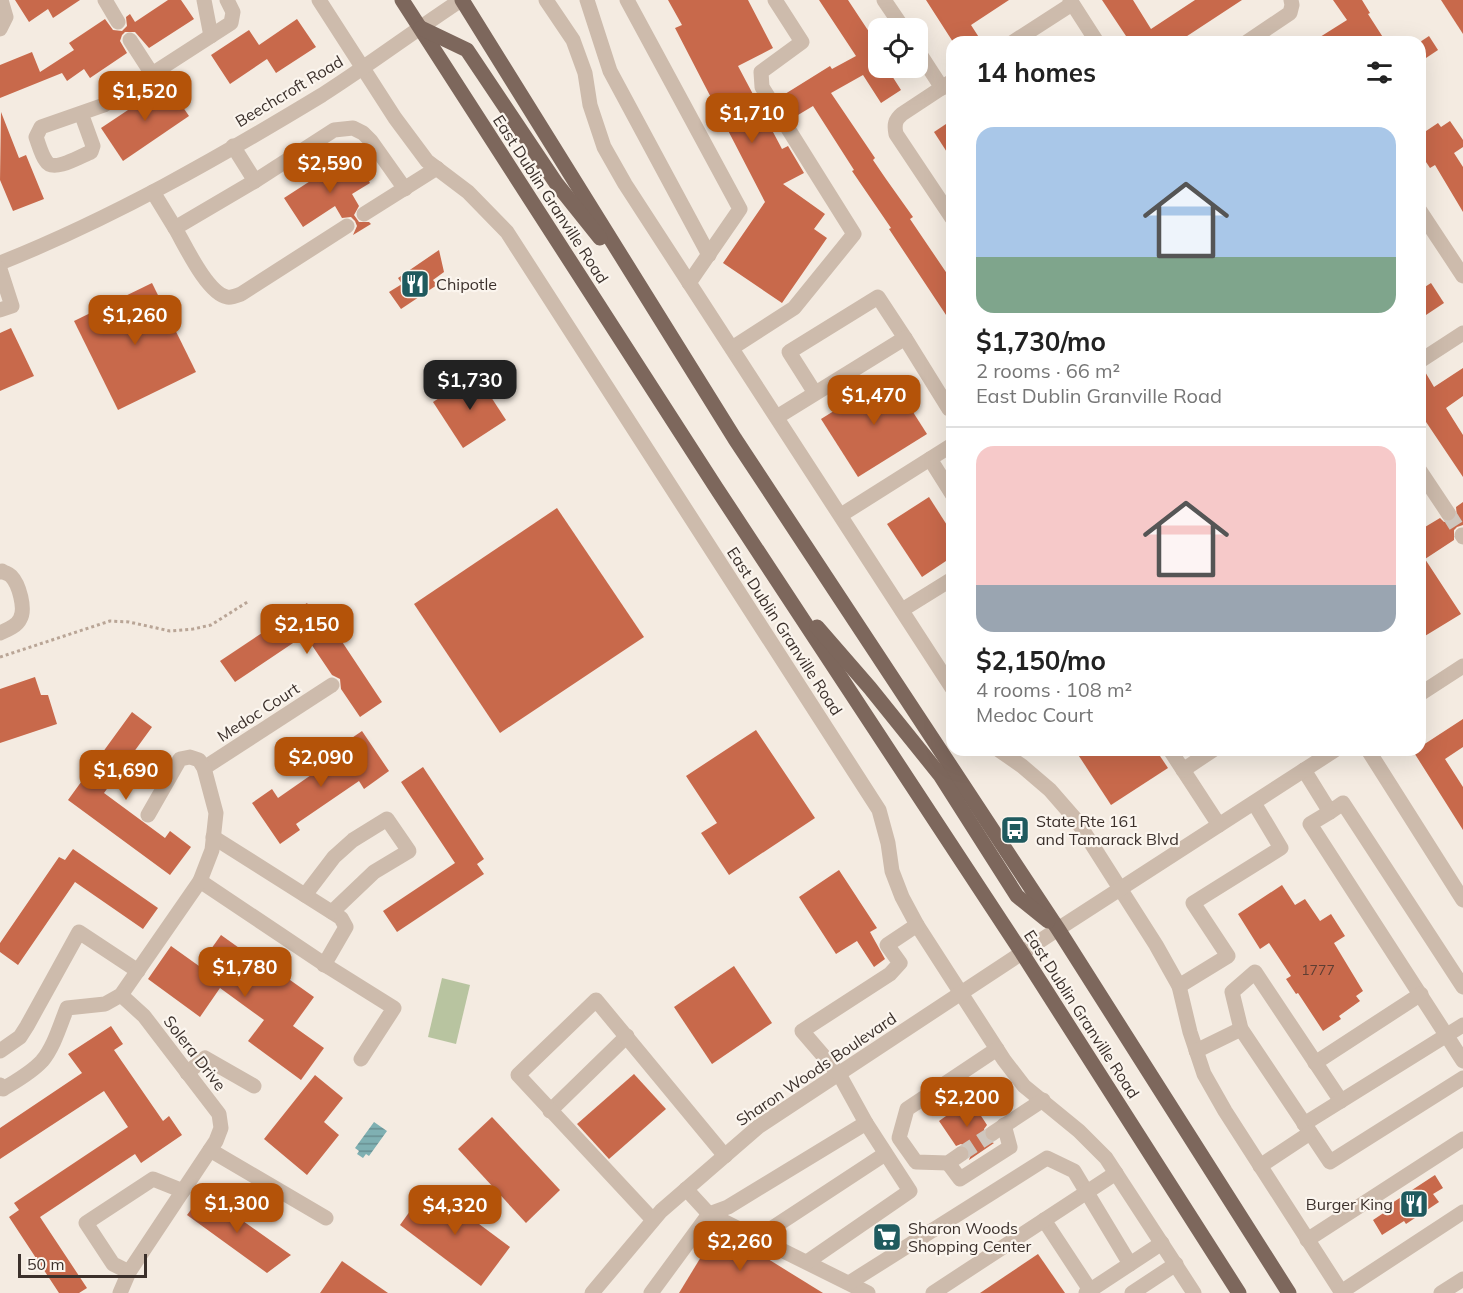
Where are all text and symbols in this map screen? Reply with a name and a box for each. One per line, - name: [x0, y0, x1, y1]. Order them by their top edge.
- map controls: [868, 18, 928, 78]
- button: locate: [868, 18, 928, 78]
- street label: Beechcroft Road: [231, 51, 347, 131]
- text: 14 homes: [976, 56, 1096, 89]
- icon: filters: [1363, 56, 1396, 89]
- pin: $1,520: [96, 71, 194, 122]
- text: $1,520: [113, 78, 177, 103]
- pin: $1,710: [703, 93, 801, 144]
- text: $1,710: [720, 100, 784, 125]
- street label: East Dublin Granville Road: [489, 111, 613, 287]
- pin: $2,590: [281, 143, 379, 194]
- text: $2,590: [298, 150, 362, 175]
- icon: home: [1132, 166, 1240, 274]
- restaurant icon: Chipotle: [399, 268, 431, 300]
- place label: Chipotle: [436, 274, 497, 294]
- pin: $1,260: [86, 295, 184, 346]
- text: $1,260: [103, 302, 167, 327]
- text: $1,730/mo: [976, 325, 1106, 358]
- text: 2 rooms · 66 m²: [976, 358, 1120, 383]
- pin: $1,730: [421, 360, 519, 411]
- text: $1,730: [438, 367, 502, 392]
- pin: $1,470: [825, 375, 923, 426]
- text: $1,470: [842, 382, 906, 407]
- text: East Dublin Granville Road: [976, 383, 1222, 408]
- icon: home: [1132, 485, 1240, 593]
- street label: East Dublin Granville Road: [723, 543, 847, 719]
- pin: $2,150: [258, 604, 356, 655]
- text: $2,150: [275, 611, 339, 636]
- text: $2,150/mo: [976, 644, 1106, 677]
- text: 4 rooms · 108 m²: [976, 677, 1132, 702]
- street label: Medoc Court: [213, 678, 303, 746]
- text: Medoc Court: [976, 702, 1093, 727]
- pin: $2,090: [272, 737, 370, 788]
- text: $2,090: [289, 744, 353, 769]
- pin: $1,690: [77, 750, 175, 801]
- text: $1,690: [94, 757, 158, 782]
- place label: State Rte 161 and Tamarack Blvd: [1036, 811, 1179, 849]
- bus stop icon: State Rte 161 and Tamarack Blvd: [999, 814, 1031, 846]
- street label: East Dublin Granville Road: [1020, 926, 1144, 1102]
- pin: $1,780: [196, 947, 294, 998]
- text: $1,780: [213, 954, 277, 979]
- house number: 1777: [1301, 961, 1335, 979]
- street label: Sharon Woods Boulevard: [732, 1008, 900, 1130]
- street label: Solera Drive: [159, 1011, 231, 1095]
- pin: $2,200: [918, 1077, 1016, 1128]
- text: $2,200: [935, 1084, 999, 1109]
- pin: $1,300: [188, 1183, 286, 1234]
- pin: $4,320: [406, 1185, 504, 1236]
- restaurant icon: Burger King: [1398, 1188, 1430, 1220]
- text: $1,300: [205, 1190, 269, 1215]
- text: $4,320: [423, 1192, 487, 1217]
- place label: Burger King: [1306, 1194, 1393, 1214]
- place label: Sharon Woods Shopping Center: [908, 1218, 1031, 1256]
- pin: $2,260: [691, 1221, 789, 1272]
- supermarket icon: Sharon Woods Shopping Center: [871, 1221, 903, 1253]
- text: $2,260: [708, 1228, 772, 1253]
- scale bar: [18, 1251, 147, 1278]
- text: 50 m: [27, 1254, 64, 1274]

